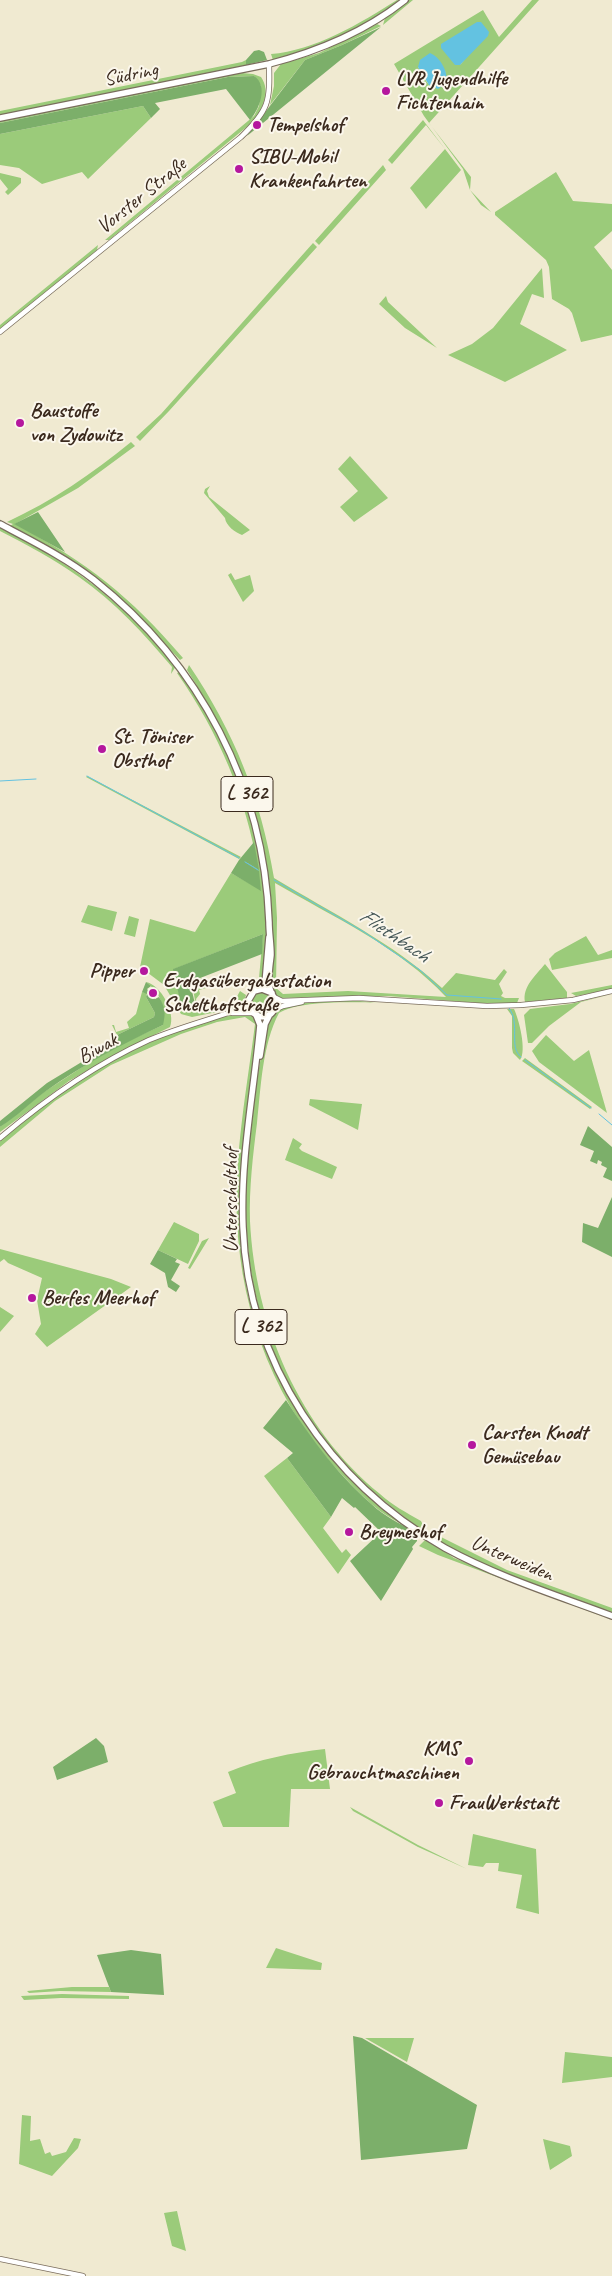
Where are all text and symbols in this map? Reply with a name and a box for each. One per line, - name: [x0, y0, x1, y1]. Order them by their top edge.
- street label: Südring: [102, 57, 160, 93]
- place label: LVR Jugendhilfe Fichtenhain: [396, 66, 507, 116]
- marker: LVR Jugendhilfe Fichtenhain: [380, 85, 392, 97]
- place label: Tempelshof: [267, 112, 343, 138]
- marker: Tempelshof: [251, 119, 263, 131]
- place label: SIBU-Mobil Krankenfahrten: [249, 144, 367, 194]
- street label: Vorster Straße: [92, 152, 192, 240]
- marker: SIBU-Mobil Krankenfahrten: [233, 163, 245, 175]
- place label: Baustoffe von Zydowitz: [30, 398, 121, 448]
- marker: Baustoffe von Zydowitz: [14, 417, 26, 429]
- place label: St. Töniser Obsthof: [112, 724, 192, 774]
- marker: St. Töniser Obsthof: [96, 743, 108, 755]
- road number: L 362: [221, 776, 273, 812]
- water label: Fliethbach: [354, 903, 434, 969]
- place label: Pipper: [89, 958, 134, 984]
- marker: Pipper: [138, 965, 150, 977]
- place label: Erdgasübergabestation Schelthofstraße: [163, 968, 331, 1018]
- marker: Erdgasübergabestation Schelthofstraße: [147, 987, 159, 999]
- street label: Biwak: [74, 1028, 122, 1070]
- street label: Unterschelthof: [218, 1147, 244, 1253]
- place label: Berfes Meerhof: [42, 1285, 154, 1311]
- marker: Berfes Meerhof: [26, 1292, 38, 1304]
- road number: L 362: [235, 1310, 287, 1344]
- place label: Carsten Knodt Gemüsebau: [482, 1420, 587, 1470]
- marker: Carsten Knodt Gemüsebau: [466, 1439, 478, 1451]
- place label: Breymeshof: [359, 1519, 442, 1545]
- marker: Breymeshof: [343, 1526, 355, 1538]
- street label: Unterweiden: [467, 1530, 557, 1588]
- place label: KMS Gebrauchtmaschinen: [307, 1736, 459, 1786]
- marker: KMS Gebrauchtmaschinen: [463, 1755, 475, 1767]
- place label: FrauWerkstatt: [449, 1790, 558, 1816]
- marker: FrauWerkstatt: [433, 1797, 445, 1809]

